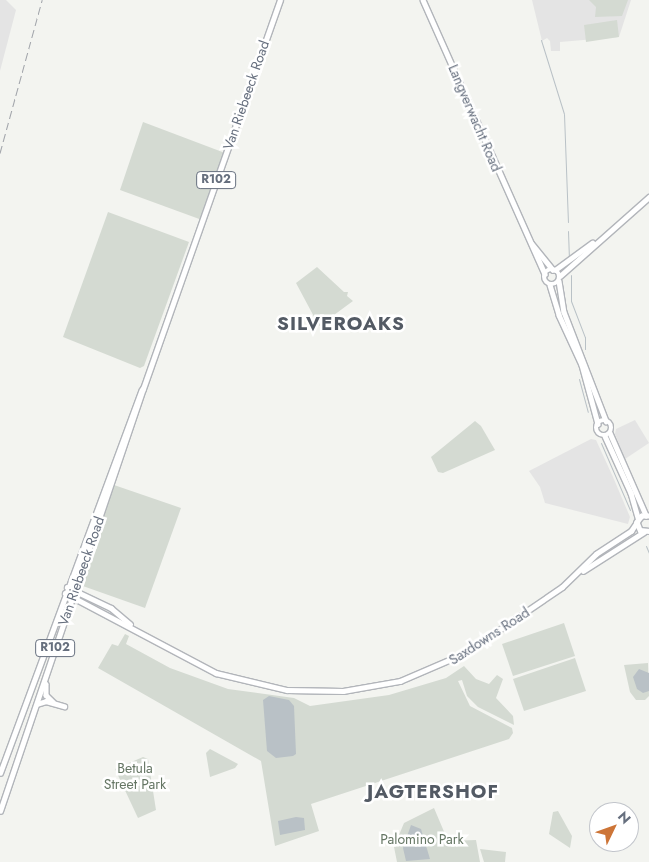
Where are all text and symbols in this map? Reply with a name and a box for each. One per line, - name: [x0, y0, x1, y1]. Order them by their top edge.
- street label: Van Riebeeck Road: [219, 38, 273, 152]
- street label: Langverwacht Road: [445, 62, 505, 174]
- road number: R102: [196, 170, 236, 190]
- district label: SILVEROAKS: [276, 313, 406, 335]
- street label: Van Riebeeck Road: [54, 514, 108, 628]
- street label: Saxdowns Road: [446, 604, 532, 668]
- road number: R102: [35, 638, 75, 658]
- park label: Betula Street Park: [104, 760, 166, 792]
- district label: JAGTERSHOF: [366, 781, 500, 803]
- north arrow: [589, 802, 639, 852]
- text: N: [613, 807, 636, 828]
- park label: Palomino Park: [380, 831, 464, 847]

